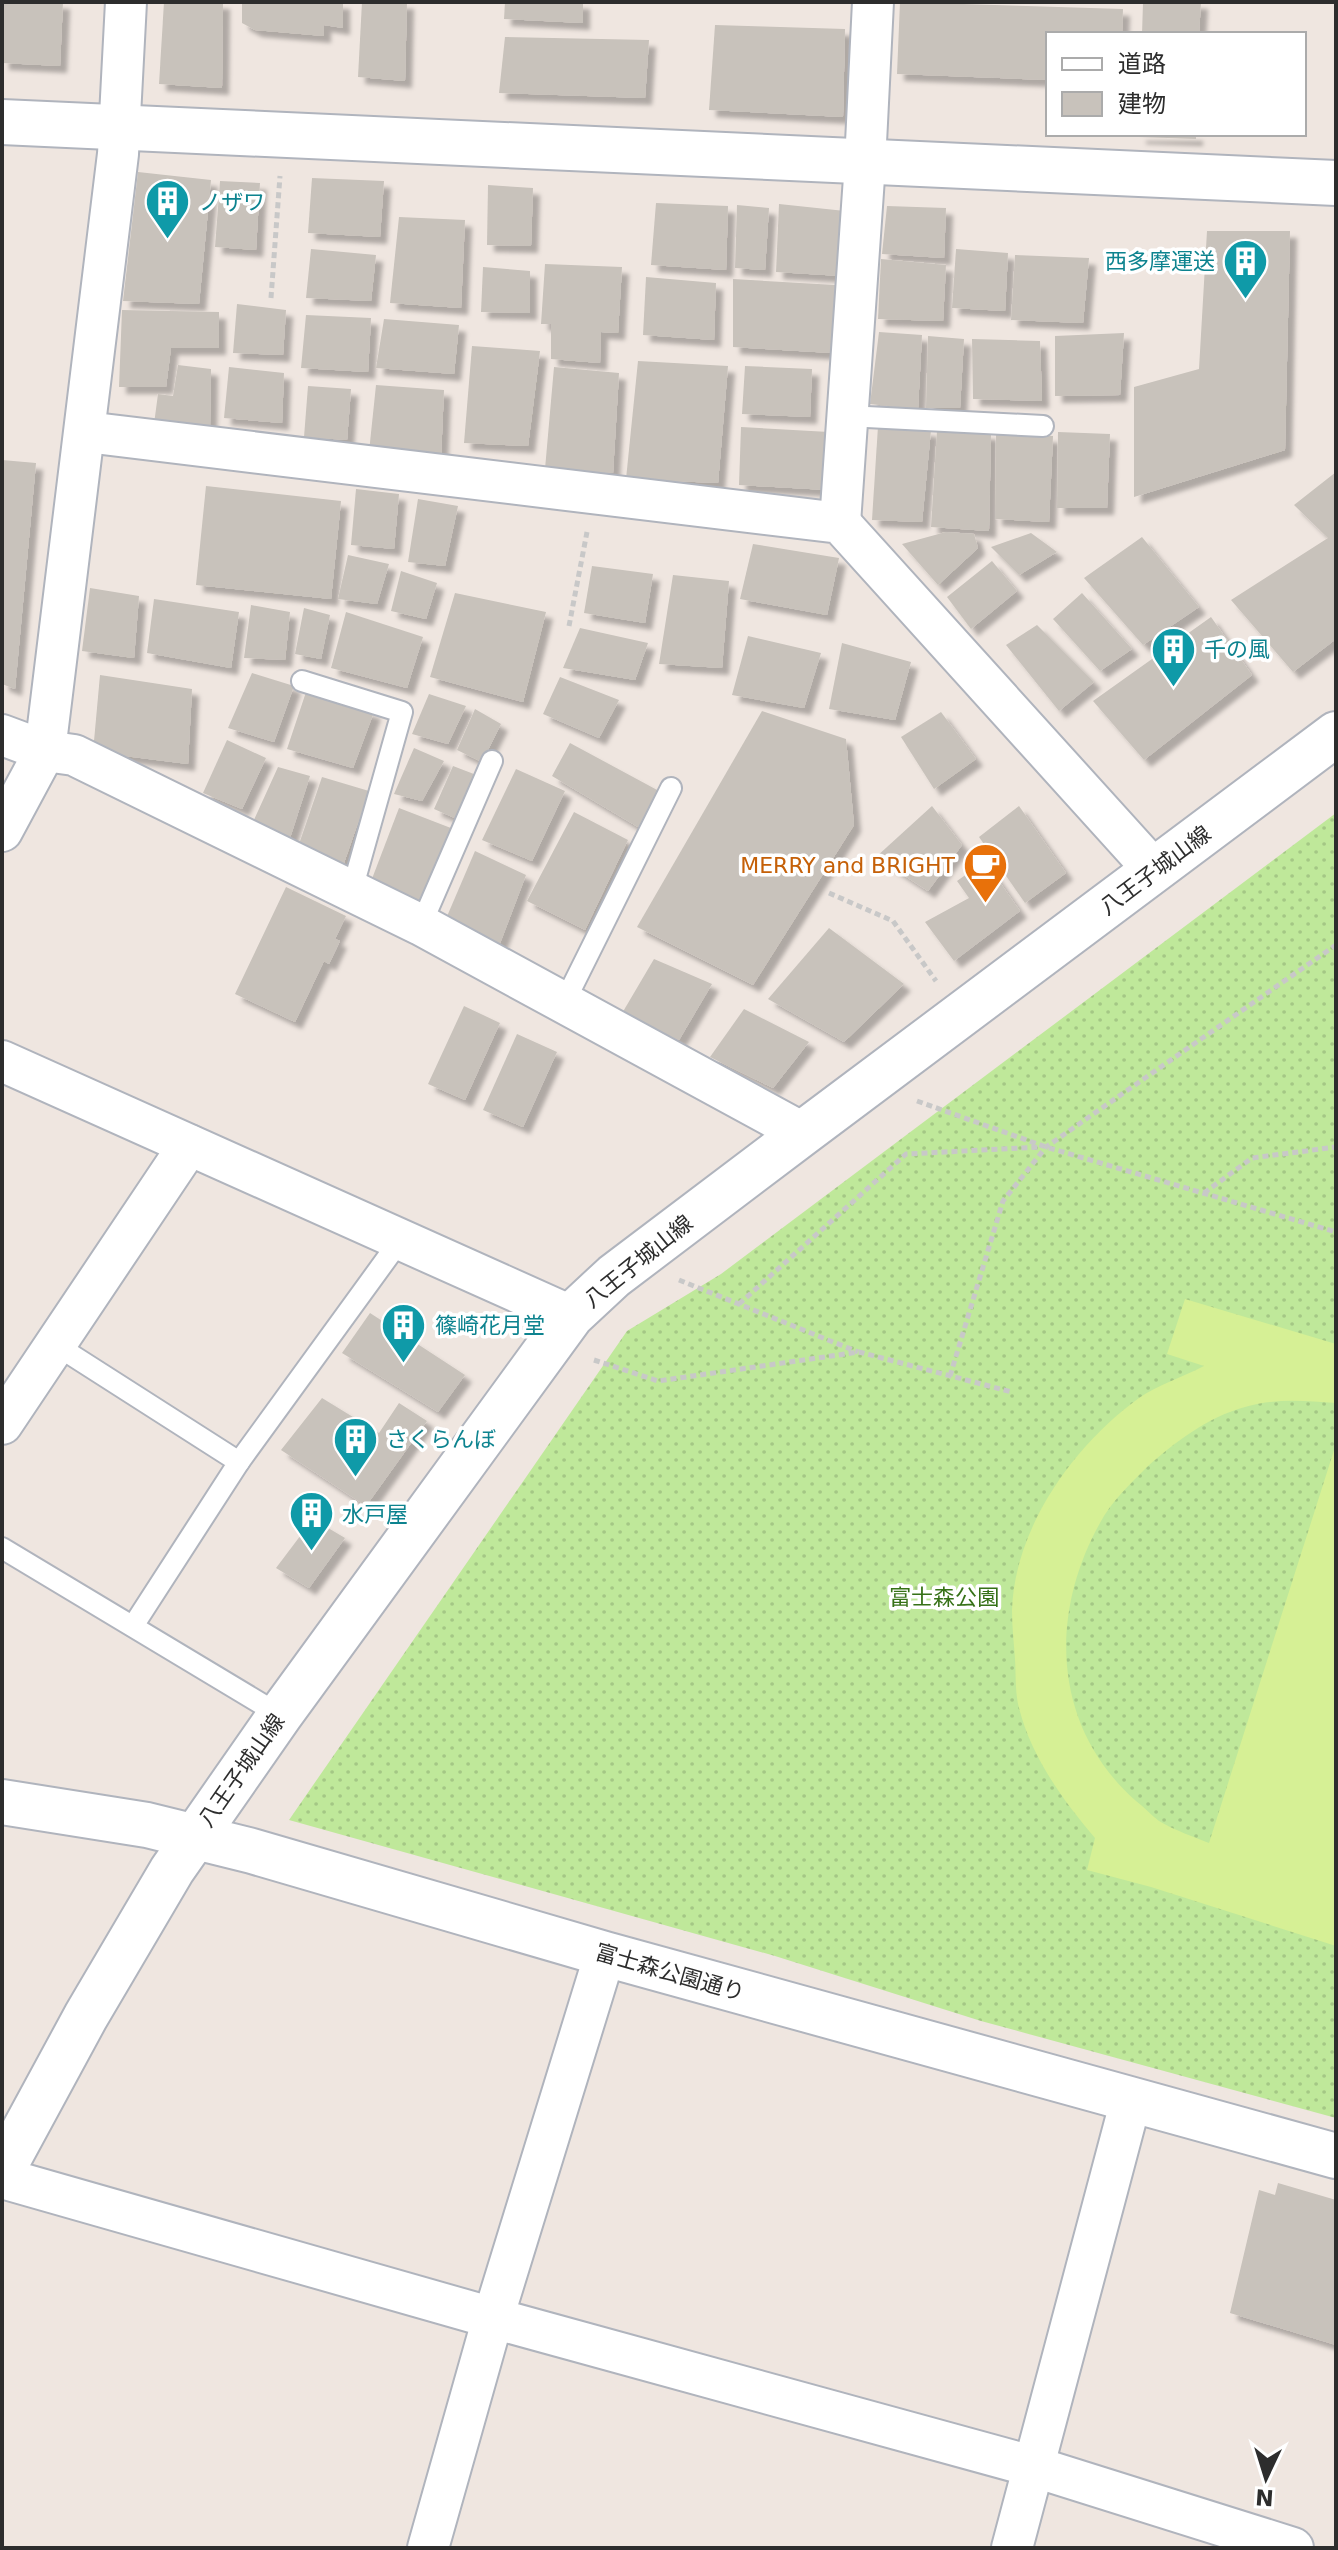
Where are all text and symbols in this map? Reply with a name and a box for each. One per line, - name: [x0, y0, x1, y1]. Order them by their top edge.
- legend: [1046, 32, 1306, 136]
- text: 道路: [1118, 50, 1166, 78]
- text: 建物: [1118, 90, 1166, 118]
- building icon: ノザワ: [144, 178, 192, 241]
- place label: ノザワ: [199, 190, 265, 215]
- building icon: 西多摩運送: [1222, 237, 1270, 300]
- place label: 西多摩運送: [1105, 249, 1215, 274]
- building icon: 千の風: [1149, 625, 1197, 688]
- place label: 千の風: [1204, 637, 1270, 662]
- street label: 八王子城山線: [1095, 821, 1216, 920]
- cafe icon: MERRY and BRIGHT: [962, 841, 1010, 904]
- place label: MERRY and BRIGHT: [740, 853, 956, 878]
- street label: 八王子城山線: [579, 1210, 697, 1313]
- building icon: 篠崎花月堂: [380, 1301, 428, 1364]
- place label: 篠崎花月堂: [435, 1313, 545, 1338]
- building icon: さくらんぼ: [331, 1415, 379, 1478]
- place label: さくらんぼ: [386, 1427, 496, 1452]
- building icon: 水戸屋: [287, 1490, 335, 1553]
- place label: 水戸屋: [342, 1502, 408, 1527]
- park label: 富士森公園: [889, 1585, 999, 1610]
- street label: 八王子城山線: [193, 1709, 290, 1832]
- street label: 富士森公園通り: [592, 1939, 747, 2006]
- north arrow: [1226, 2438, 1306, 2518]
- text: N: [1255, 2484, 1275, 2511]

